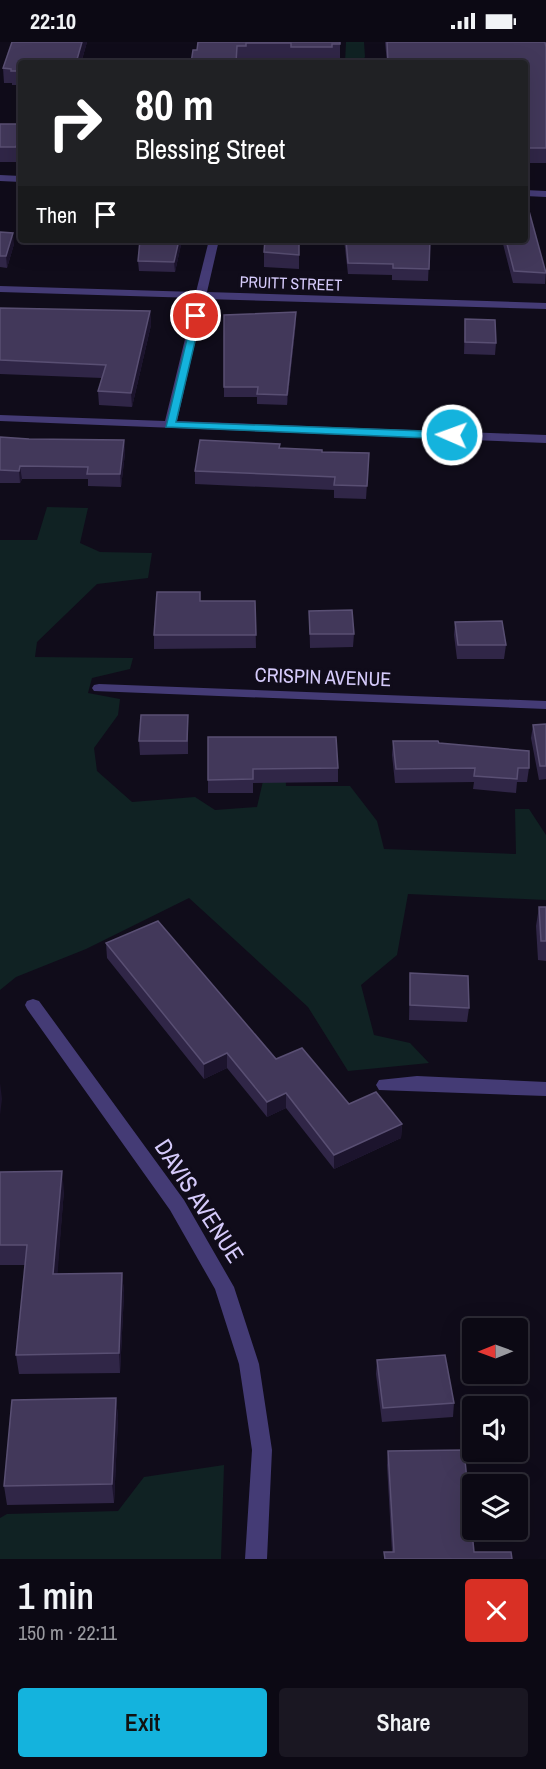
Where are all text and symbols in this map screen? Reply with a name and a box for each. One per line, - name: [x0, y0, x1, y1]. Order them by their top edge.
- text: 22:10: [30, 6, 76, 36]
- text: 80 m: [135, 77, 214, 133]
- icon: right: [36, 84, 114, 162]
- text: Blessing Street: [135, 131, 285, 167]
- icon: arrive: [89, 198, 122, 231]
- text: Then: [36, 200, 77, 230]
- street label: PRUITT STREET: [239, 270, 343, 296]
- pin: [170, 290, 221, 341]
- icon: arrive: [179, 299, 212, 332]
- position arrow: [420, 403, 484, 467]
- street label: CRISPIN AVENUE: [254, 661, 392, 692]
- street label: DAVIS AVENUE: [148, 1132, 252, 1269]
- north arrow: [462, 1318, 528, 1384]
- map controls: [462, 1318, 528, 1540]
- button: sound: [462, 1396, 528, 1462]
- button: layers: [462, 1474, 528, 1540]
- text: 1 min: [18, 1572, 94, 1620]
- button: close: [465, 1579, 528, 1642]
- text: 150 m · 22:11: [18, 1619, 117, 1646]
- button: Exit: [18, 1688, 267, 1757]
- button: Share: [279, 1688, 528, 1757]

